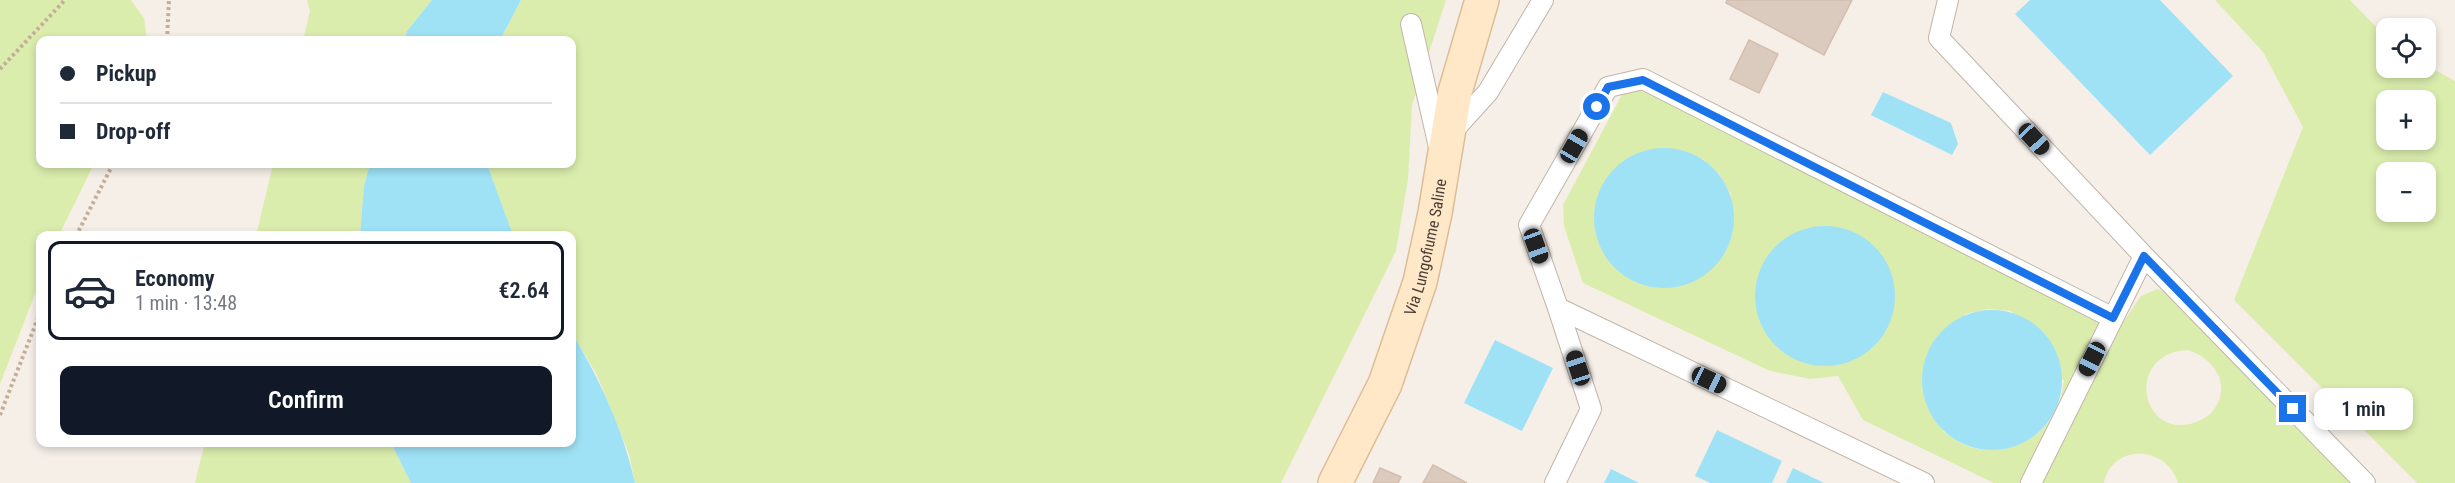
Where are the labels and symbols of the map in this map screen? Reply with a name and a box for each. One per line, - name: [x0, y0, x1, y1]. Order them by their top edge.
- route start: [1583, 93, 1610, 120]
- car: [2015, 120, 2053, 158]
- car: [1557, 126, 1591, 166]
- street label: Via Lungofiume Saline: [1400, 177, 1451, 318]
- car: [1521, 226, 1551, 266]
- car: [2076, 339, 2108, 379]
- car: [1564, 348, 1592, 388]
- car: [1689, 364, 1729, 396]
- callout: 1 min: [2314, 388, 2413, 430]
- route end: [2279, 395, 2306, 422]

